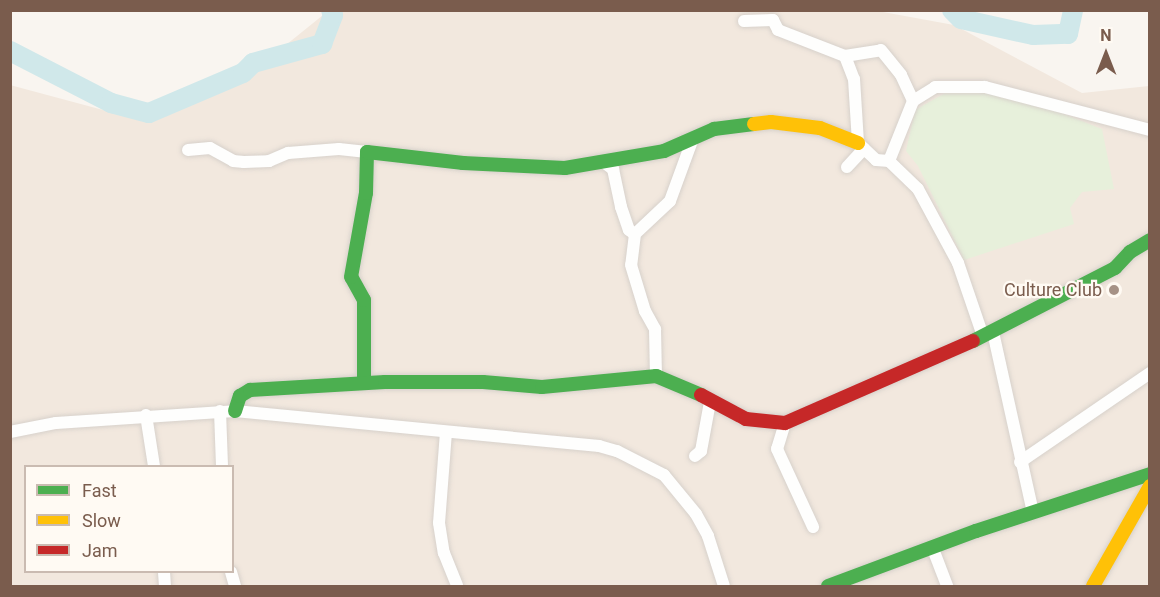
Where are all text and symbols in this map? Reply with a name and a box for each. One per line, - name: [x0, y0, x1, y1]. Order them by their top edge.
- north arrow: [1076, 24, 1136, 84]
- text: N: [1100, 26, 1112, 45]
- place label: Culture Club: [1004, 279, 1102, 301]
- marker: Culture Club: [1107, 283, 1121, 297]
- legend: [24, 465, 234, 573]
- text: Fast: [82, 480, 117, 501]
- text: Slow: [82, 510, 121, 531]
- text: Jam: [82, 540, 118, 561]

